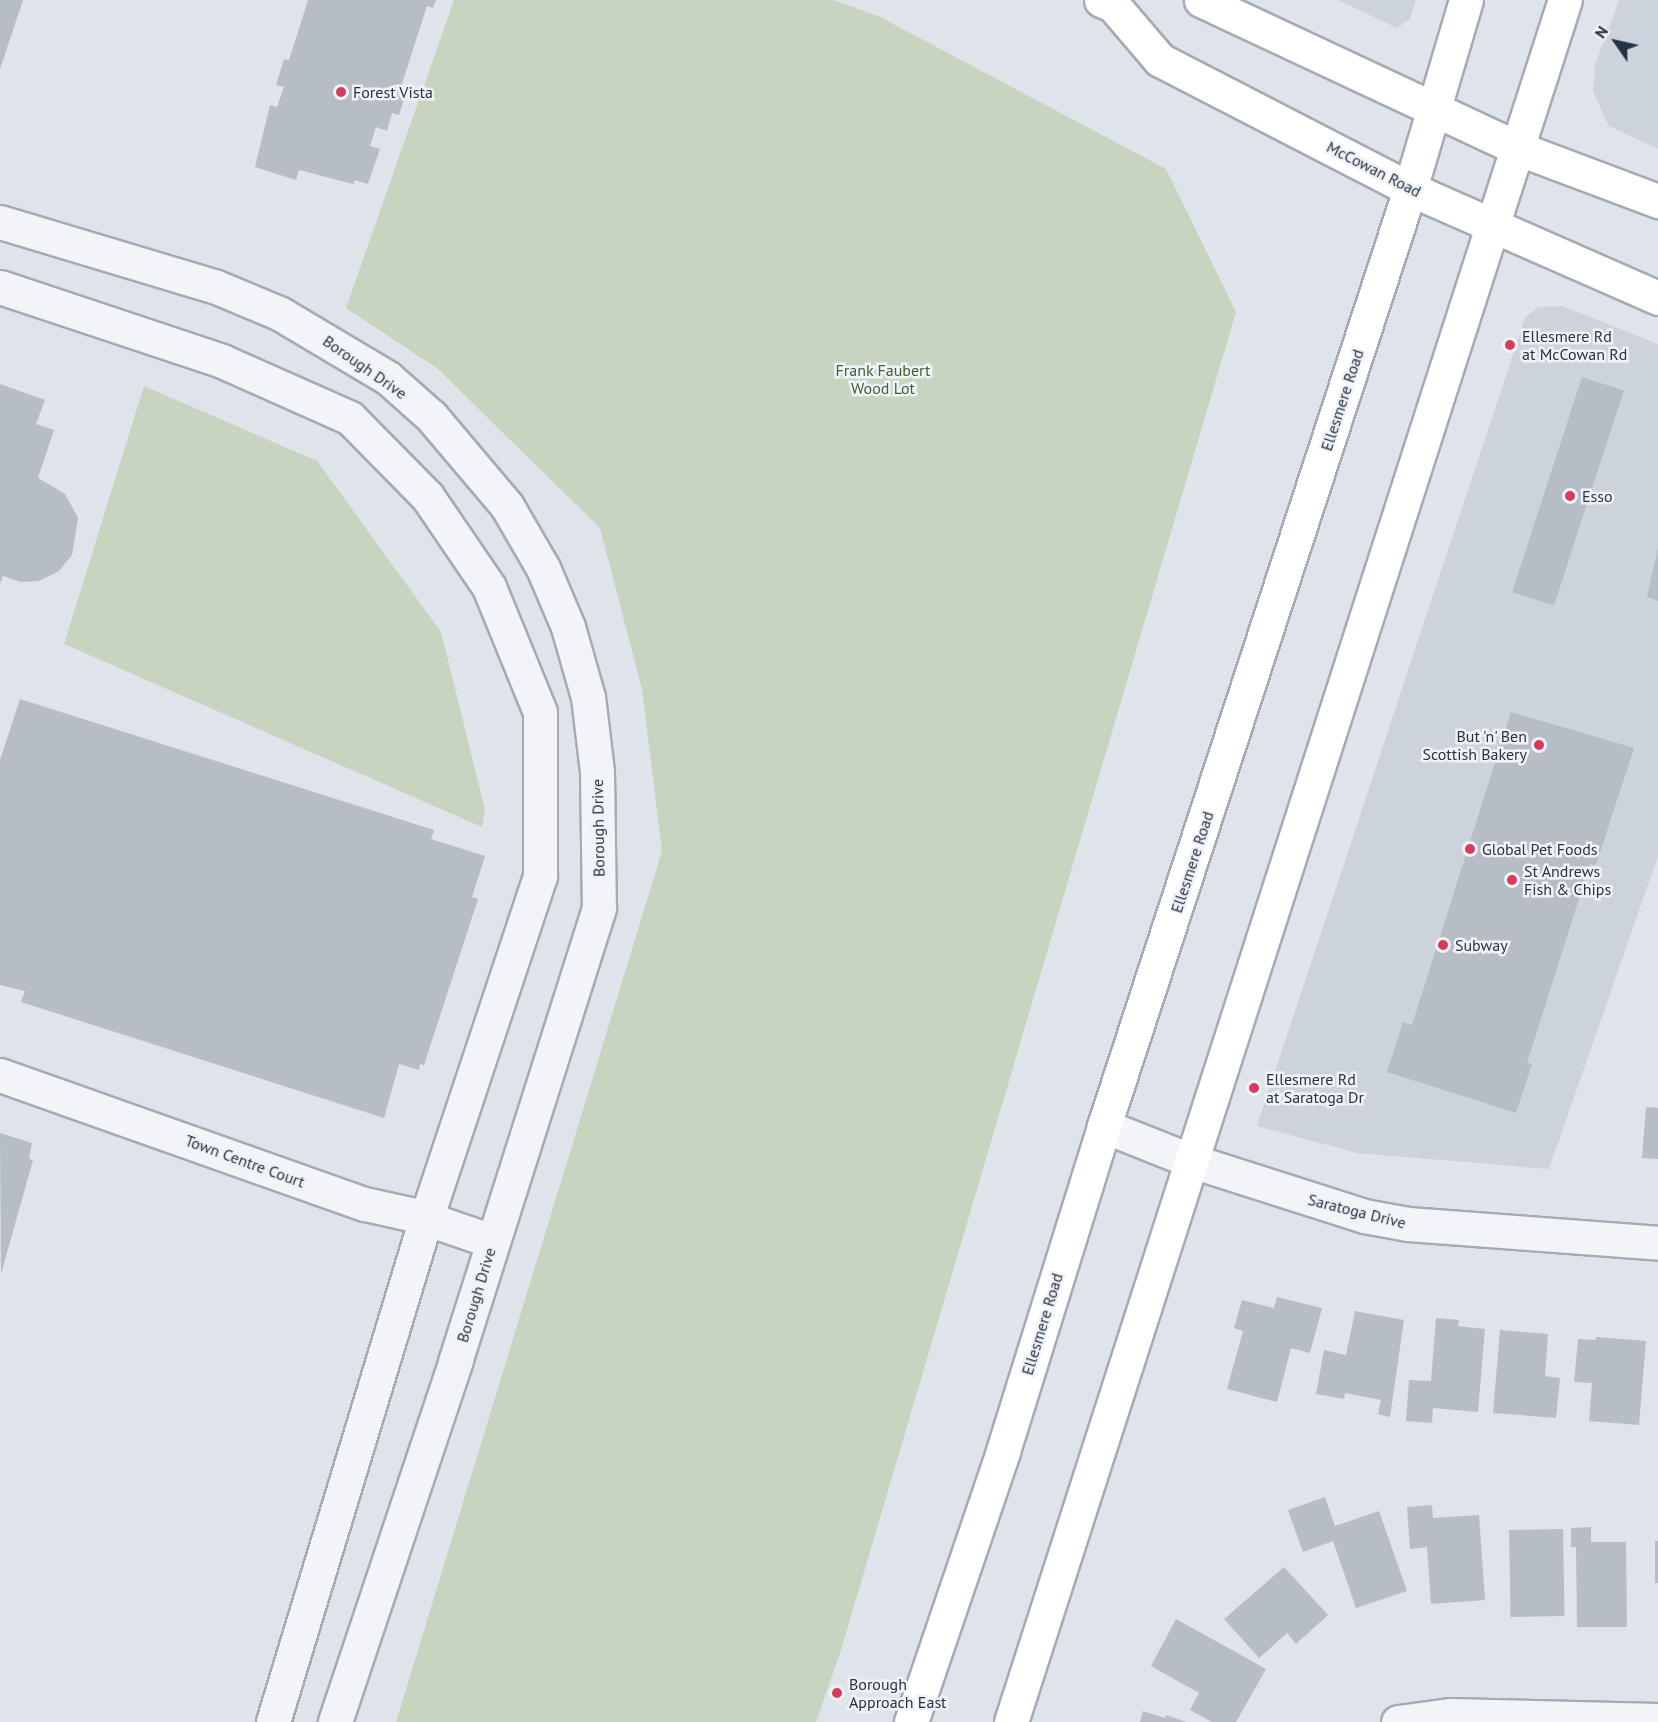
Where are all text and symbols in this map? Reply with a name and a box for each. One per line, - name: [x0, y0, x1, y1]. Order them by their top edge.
- north arrow: [1586, 12, 1646, 72]
- text: N: [1590, 22, 1612, 42]
- place label: Forest Vista: [353, 82, 433, 102]
- marker: Forest Vista: [334, 85, 348, 99]
- street label: McCowan Road: [1324, 137, 1424, 201]
- place label: Ellesmere Rd at McCowan Rd: [1522, 326, 1627, 364]
- street label: Borough Drive: [319, 331, 411, 403]
- marker: Ellesmere Rd at McCowan Rd: [1503, 338, 1517, 352]
- street label: Ellesmere Road: [1317, 347, 1367, 453]
- park label: Frank Faubert Wood Lot: [835, 360, 931, 398]
- place label: Esso: [1582, 486, 1613, 506]
- marker: Esso: [1563, 489, 1577, 503]
- place label: But 'n' Ben Scottish Bakery: [1422, 726, 1527, 764]
- marker: But 'n' Ben Scottish Bakery: [1532, 738, 1546, 752]
- street label: Borough Drive: [588, 779, 608, 877]
- street label: Ellesmere Road: [1167, 809, 1217, 915]
- place label: Global Pet Foods: [1482, 839, 1598, 859]
- marker: Global Pet Foods: [1463, 842, 1477, 856]
- place label: St Andrews Fish & Chips: [1524, 861, 1611, 899]
- marker: St Andrews Fish & Chips: [1505, 873, 1519, 887]
- place label: Subway: [1455, 935, 1508, 955]
- marker: Subway: [1436, 938, 1450, 952]
- place label: Ellesmere Rd at Saratoga Dr: [1266, 1069, 1364, 1107]
- marker: Ellesmere Rd at Saratoga Dr: [1247, 1081, 1261, 1095]
- street label: Town Centre Court: [183, 1130, 307, 1192]
- street label: Saratoga Drive: [1306, 1190, 1408, 1232]
- street label: Borough Drive: [452, 1245, 500, 1345]
- street label: Ellesmere Road: [1017, 1271, 1067, 1377]
- place label: Borough Approach East: [849, 1674, 947, 1712]
- marker: Borough Approach East: [830, 1686, 844, 1700]

